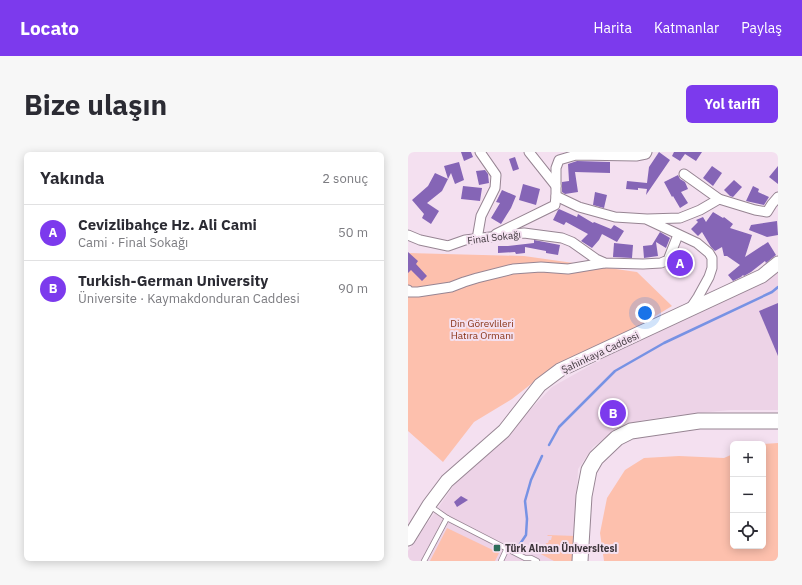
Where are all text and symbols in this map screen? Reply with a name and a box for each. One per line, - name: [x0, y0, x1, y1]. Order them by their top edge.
- text: Locato: [20, 16, 79, 40]
- text: Harita: [594, 19, 632, 37]
- text: Katmanlar: [654, 19, 719, 37]
- text: Paylaş: [741, 19, 782, 37]
- button: Yol tarifi: [686, 85, 778, 123]
- text: Bize ulaşın: [24, 86, 167, 123]
- text: Yakında: [40, 167, 104, 189]
- text: 2 sonuç: [322, 170, 368, 187]
- text: Cevizlibahçe Hz. Ali Cami: [78, 215, 257, 234]
- text: A: [49, 224, 57, 241]
- text: 50 m: [338, 224, 368, 241]
- street label: Final Sokağı: [466, 228, 522, 247]
- text: Cami · Final Sokağı: [78, 234, 188, 251]
- pin: A: [667, 248, 693, 278]
- text: Turkish-German University: [78, 271, 268, 290]
- text: B: [49, 280, 57, 297]
- text: 90 m: [338, 280, 368, 297]
- text: Üniversite · Kaymakdonduran Caddesi: [78, 290, 300, 307]
- your location: [635, 303, 655, 323]
- park label: Din Görevlileri Hatıra Ormanı: [450, 317, 514, 342]
- street label: Şahinkaya Caddesi: [559, 329, 641, 376]
- pin: B: [600, 398, 626, 428]
- map controls: [730, 441, 766, 549]
- button: +: [730, 441, 766, 477]
- button: −: [730, 477, 766, 513]
- button: locate: [730, 513, 766, 549]
- place label: Türk Alman Üniversitesi: [505, 542, 617, 555]
- marker: Türk Alman Üniversitesi: [492, 543, 502, 553]

